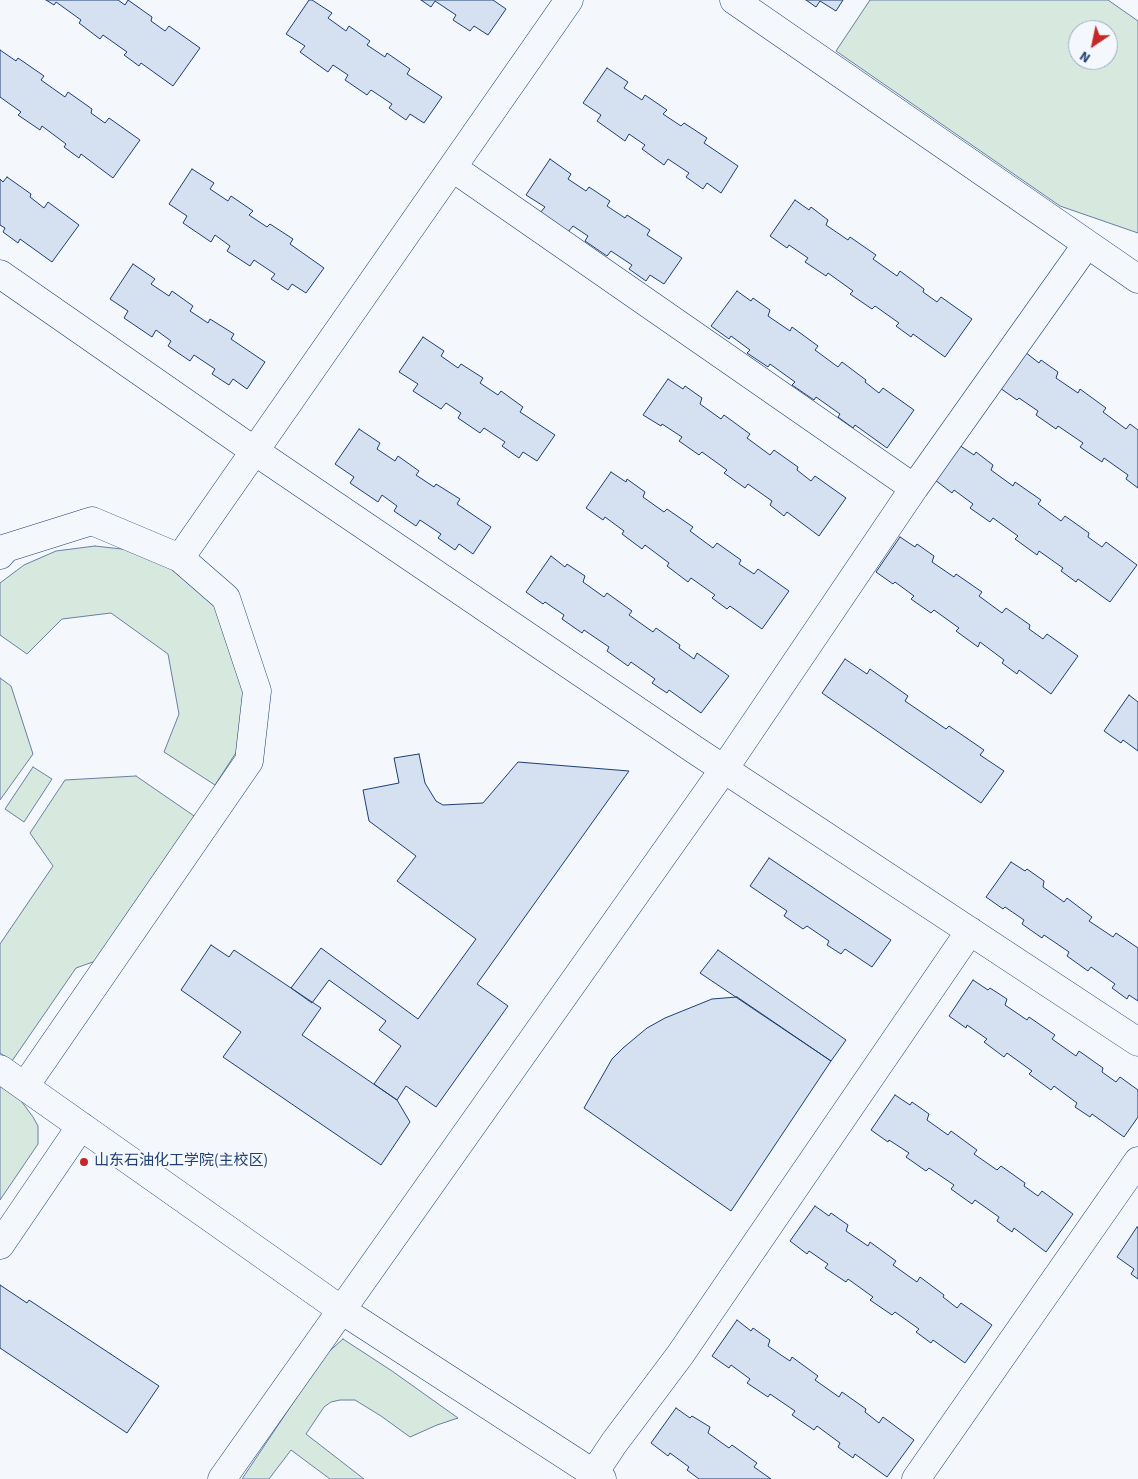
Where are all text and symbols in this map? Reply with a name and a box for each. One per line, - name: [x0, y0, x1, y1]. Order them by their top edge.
- north arrow: [1068, 20, 1118, 70]
- text: N: [1076, 46, 1095, 68]
- place label: 山东石油化工学院(主校区): [94, 1153, 268, 1171]
- marker: 山东石油化工学院(主校区): [78, 1156, 90, 1168]

